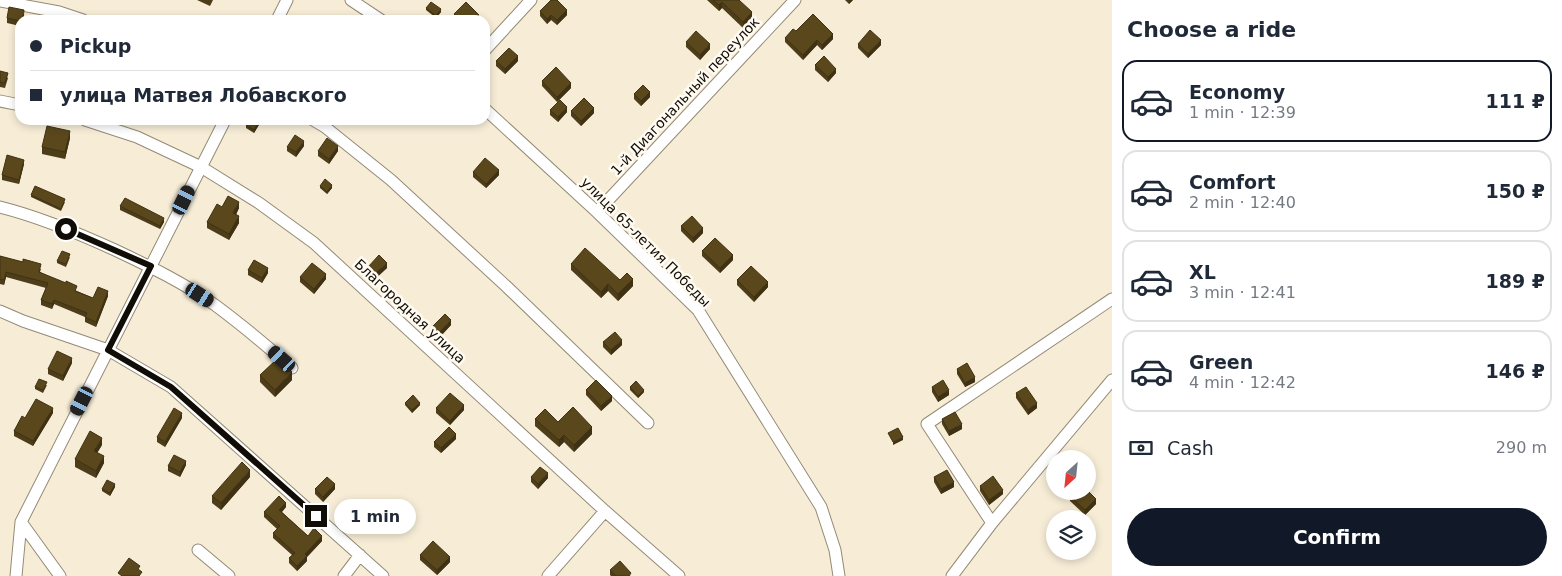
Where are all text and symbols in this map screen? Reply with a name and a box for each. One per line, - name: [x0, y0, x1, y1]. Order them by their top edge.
- street label: 1-й Диагональный переулок: [607, 14, 763, 178]
- text: Choose a ride: [1127, 17, 1296, 42]
- text: Pickup: [60, 35, 131, 57]
- icon: car: [1129, 79, 1174, 124]
- text: Economy: [1189, 81, 1285, 103]
- text: улица Матвея Лобавского: [60, 84, 347, 106]
- text: 111 ₽: [1486, 90, 1545, 112]
- text: 1 min · 12:39: [1189, 103, 1296, 122]
- icon: car: [1129, 169, 1174, 214]
- text: Comfort: [1189, 171, 1276, 193]
- street label: улица 65-летия Победы: [578, 174, 714, 310]
- text: 150 ₽: [1486, 180, 1545, 202]
- car: [170, 183, 197, 217]
- text: 2 min · 12:40: [1189, 193, 1296, 212]
- route start: [55, 218, 77, 240]
- street label: Благородная улица: [351, 256, 469, 366]
- icon: car: [1129, 259, 1174, 304]
- text: XL: [1189, 261, 1216, 283]
- text: 189 ₽: [1486, 270, 1545, 292]
- car: [183, 281, 216, 309]
- text: 3 min · 12:41: [1189, 283, 1296, 302]
- car: [265, 343, 298, 375]
- icon: car: [1129, 349, 1174, 394]
- text: Green: [1189, 351, 1253, 373]
- text: 146 ₽: [1486, 360, 1545, 382]
- text: 4 min · 12:42: [1189, 373, 1296, 392]
- car: [68, 384, 95, 418]
- icon: cash: [1127, 434, 1155, 462]
- text: Cash: [1167, 437, 1214, 459]
- text: 290 m: [1496, 438, 1547, 457]
- north arrow: [1046, 450, 1096, 500]
- map controls: [1046, 450, 1096, 560]
- callout: 1 min: [334, 498, 416, 534]
- route end: [305, 505, 327, 527]
- text: 1 min: [350, 507, 400, 526]
- button: Confirm: [1127, 508, 1547, 566]
- button: layers: [1046, 510, 1096, 560]

